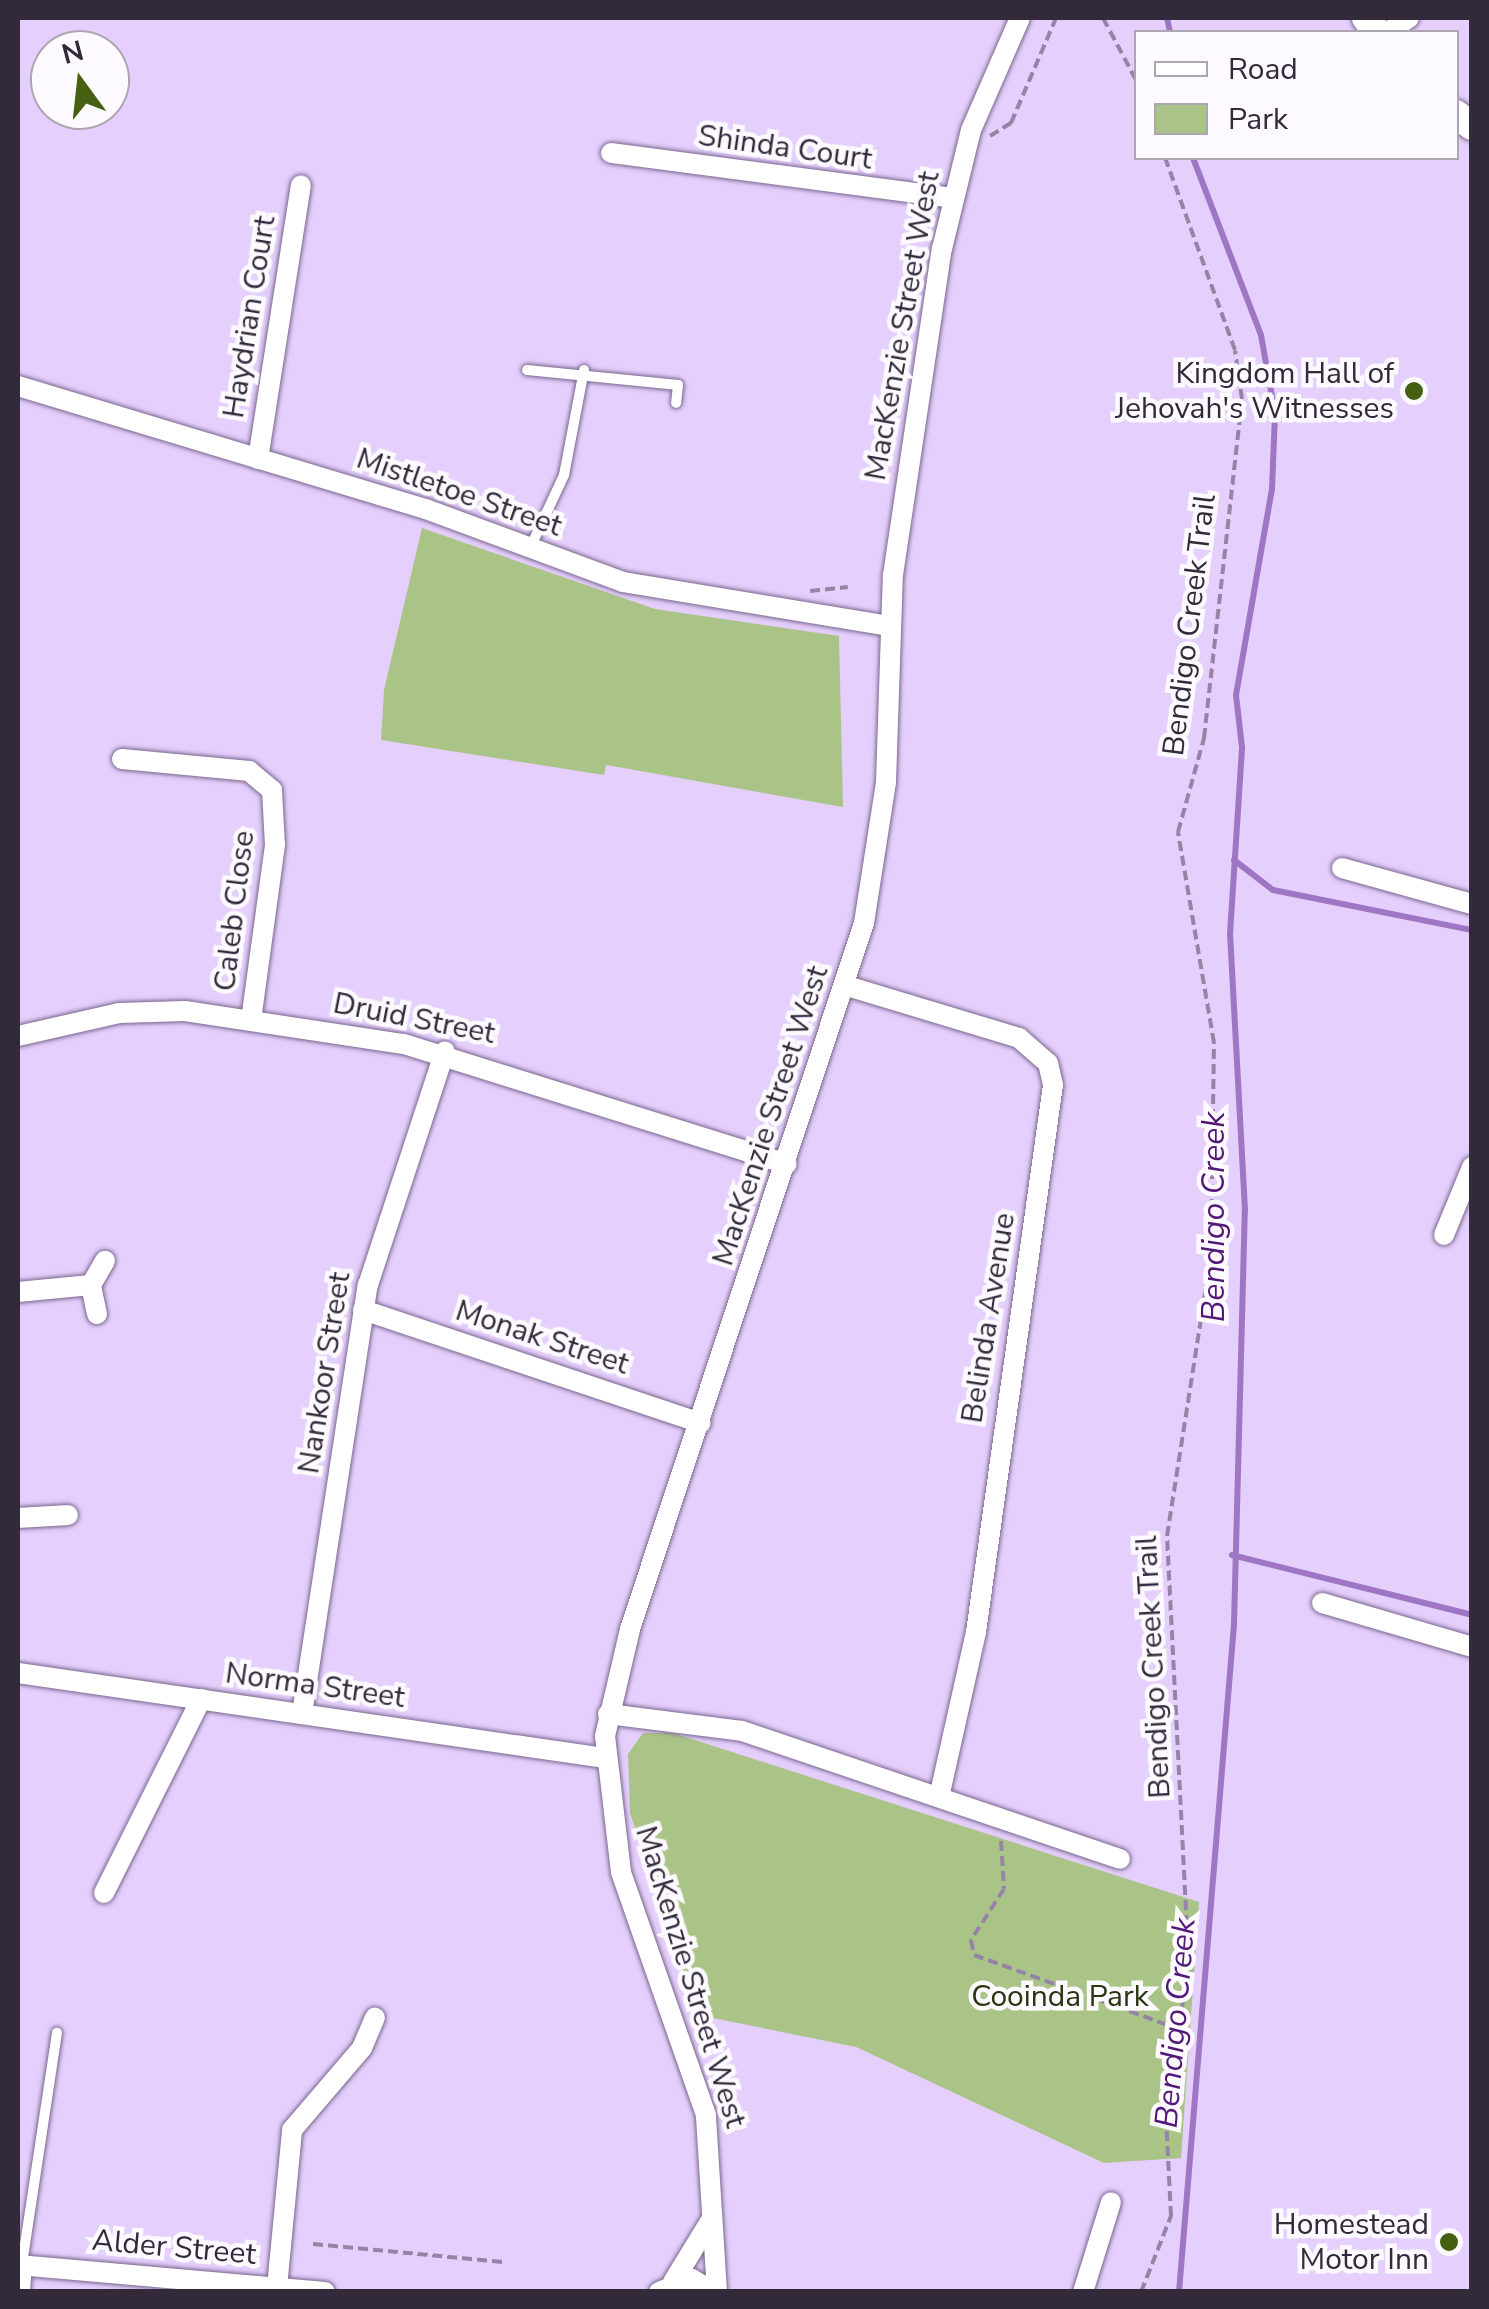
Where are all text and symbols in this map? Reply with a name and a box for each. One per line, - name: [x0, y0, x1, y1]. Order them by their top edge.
- north arrow: [30, 30, 130, 130]
- legend: [1134, 30, 1459, 160]
- text: N: [58, 32, 88, 74]
- text: Road: [1228, 49, 1298, 90]
- text: Park: [1228, 99, 1288, 140]
- street label: Shinda Court: [696, 118, 874, 178]
- street label: MacKenzie Street West: [858, 169, 948, 483]
- street label: Haydrian Court: [216, 213, 284, 421]
- place label: Kingdom Hall of Jehovah's Witnesses: [1115, 356, 1394, 426]
- marker: Kingdom Hall of Jehovah's Witnesses: [1403, 380, 1425, 402]
- street label: Mistletoe Street: [352, 441, 566, 545]
- street label: Bendigo Creek Trail: [1156, 492, 1224, 758]
- street label: Caleb Close: [207, 829, 263, 993]
- street label: MacKenzie Street West: [706, 962, 836, 1270]
- street label: Druid Street: [330, 986, 498, 1052]
- water label: Bendigo Creek: [1195, 1112, 1233, 1322]
- street label: Belinda Avenue: [955, 1210, 1023, 1426]
- street label: Nankoor Street: [291, 1270, 359, 1476]
- street label: Monak Street: [451, 1293, 633, 1383]
- street label: Bendigo Creek Trail: [1129, 1535, 1179, 1799]
- street label: Norma Street: [223, 1656, 407, 1716]
- street label: MacKenzie Street West: [627, 1822, 753, 2132]
- water label: Bendigo Creek: [1148, 1916, 1204, 2130]
- park label: Cooinda Park: [971, 1979, 1149, 2015]
- place label: Homestead Motor Inn: [1274, 2207, 1429, 2278]
- street label: Alder Street: [91, 2223, 257, 2273]
- marker: Homestead Motor Inn: [1438, 2231, 1460, 2253]

